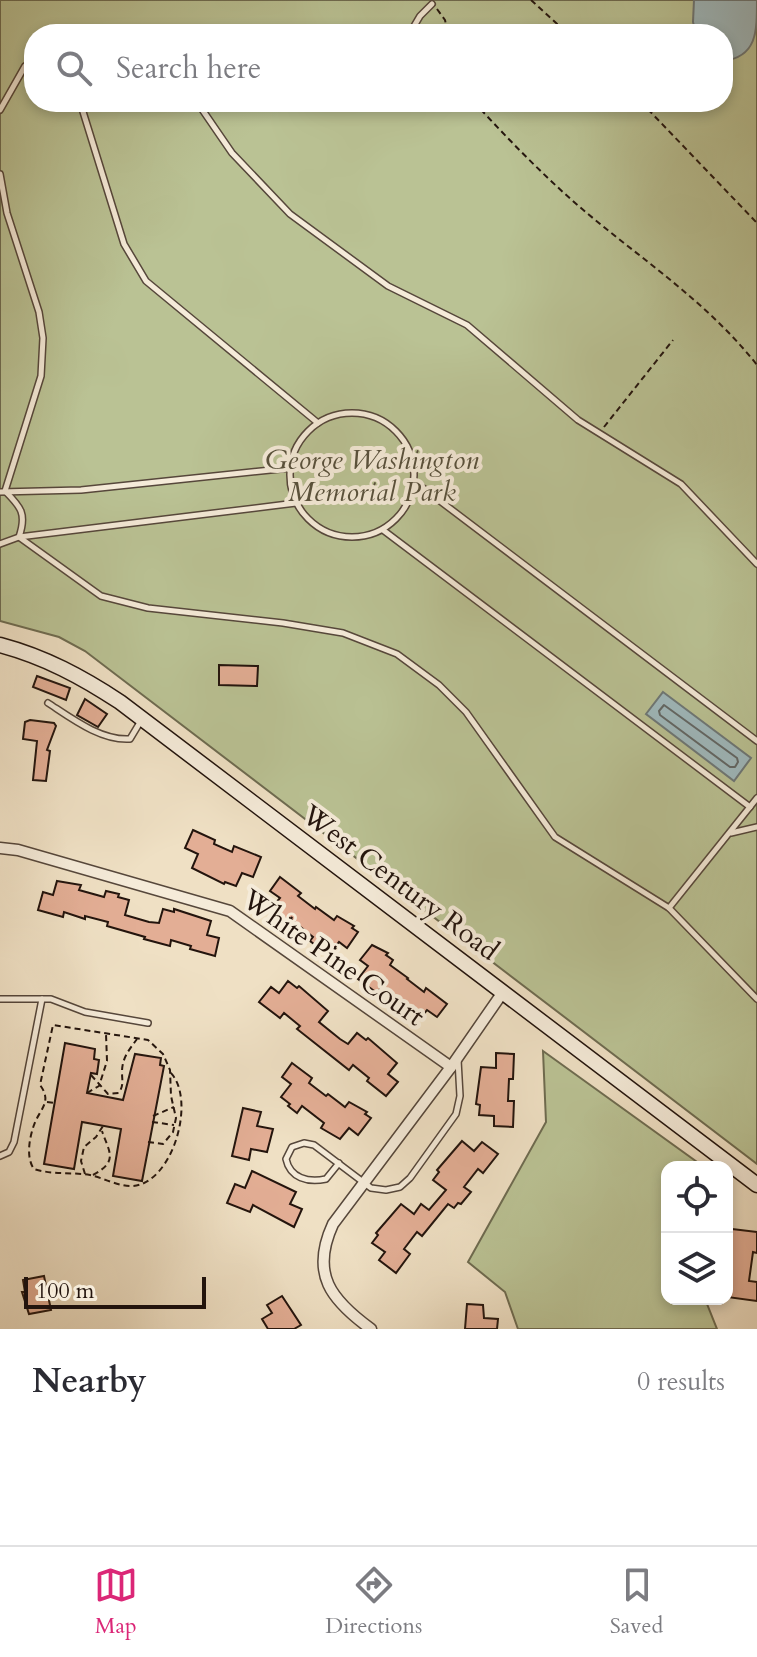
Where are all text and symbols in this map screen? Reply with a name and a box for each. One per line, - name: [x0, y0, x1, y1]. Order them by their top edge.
- search box: [24, 24, 733, 112]
- icon: search: [52, 46, 96, 90]
- text: Search here: [116, 48, 261, 89]
- park label: George Washington Memorial Park: [265, 441, 479, 511]
- street label: West Century Road: [293, 796, 507, 970]
- street label: White Pine Court: [234, 880, 432, 1035]
- map controls: [661, 1161, 733, 1305]
- button: locate: [661, 1161, 733, 1233]
- button: layers: [661, 1233, 733, 1305]
- scale bar: [24, 1273, 206, 1309]
- text: 100 m: [36, 1276, 94, 1306]
- text: Nearby: [32, 1358, 147, 1404]
- text: 0 results: [637, 1364, 725, 1399]
- tab: Map: [94, 1563, 138, 1641]
- tab: Directions: [325, 1563, 422, 1641]
- tab: Saved: [610, 1563, 663, 1641]

